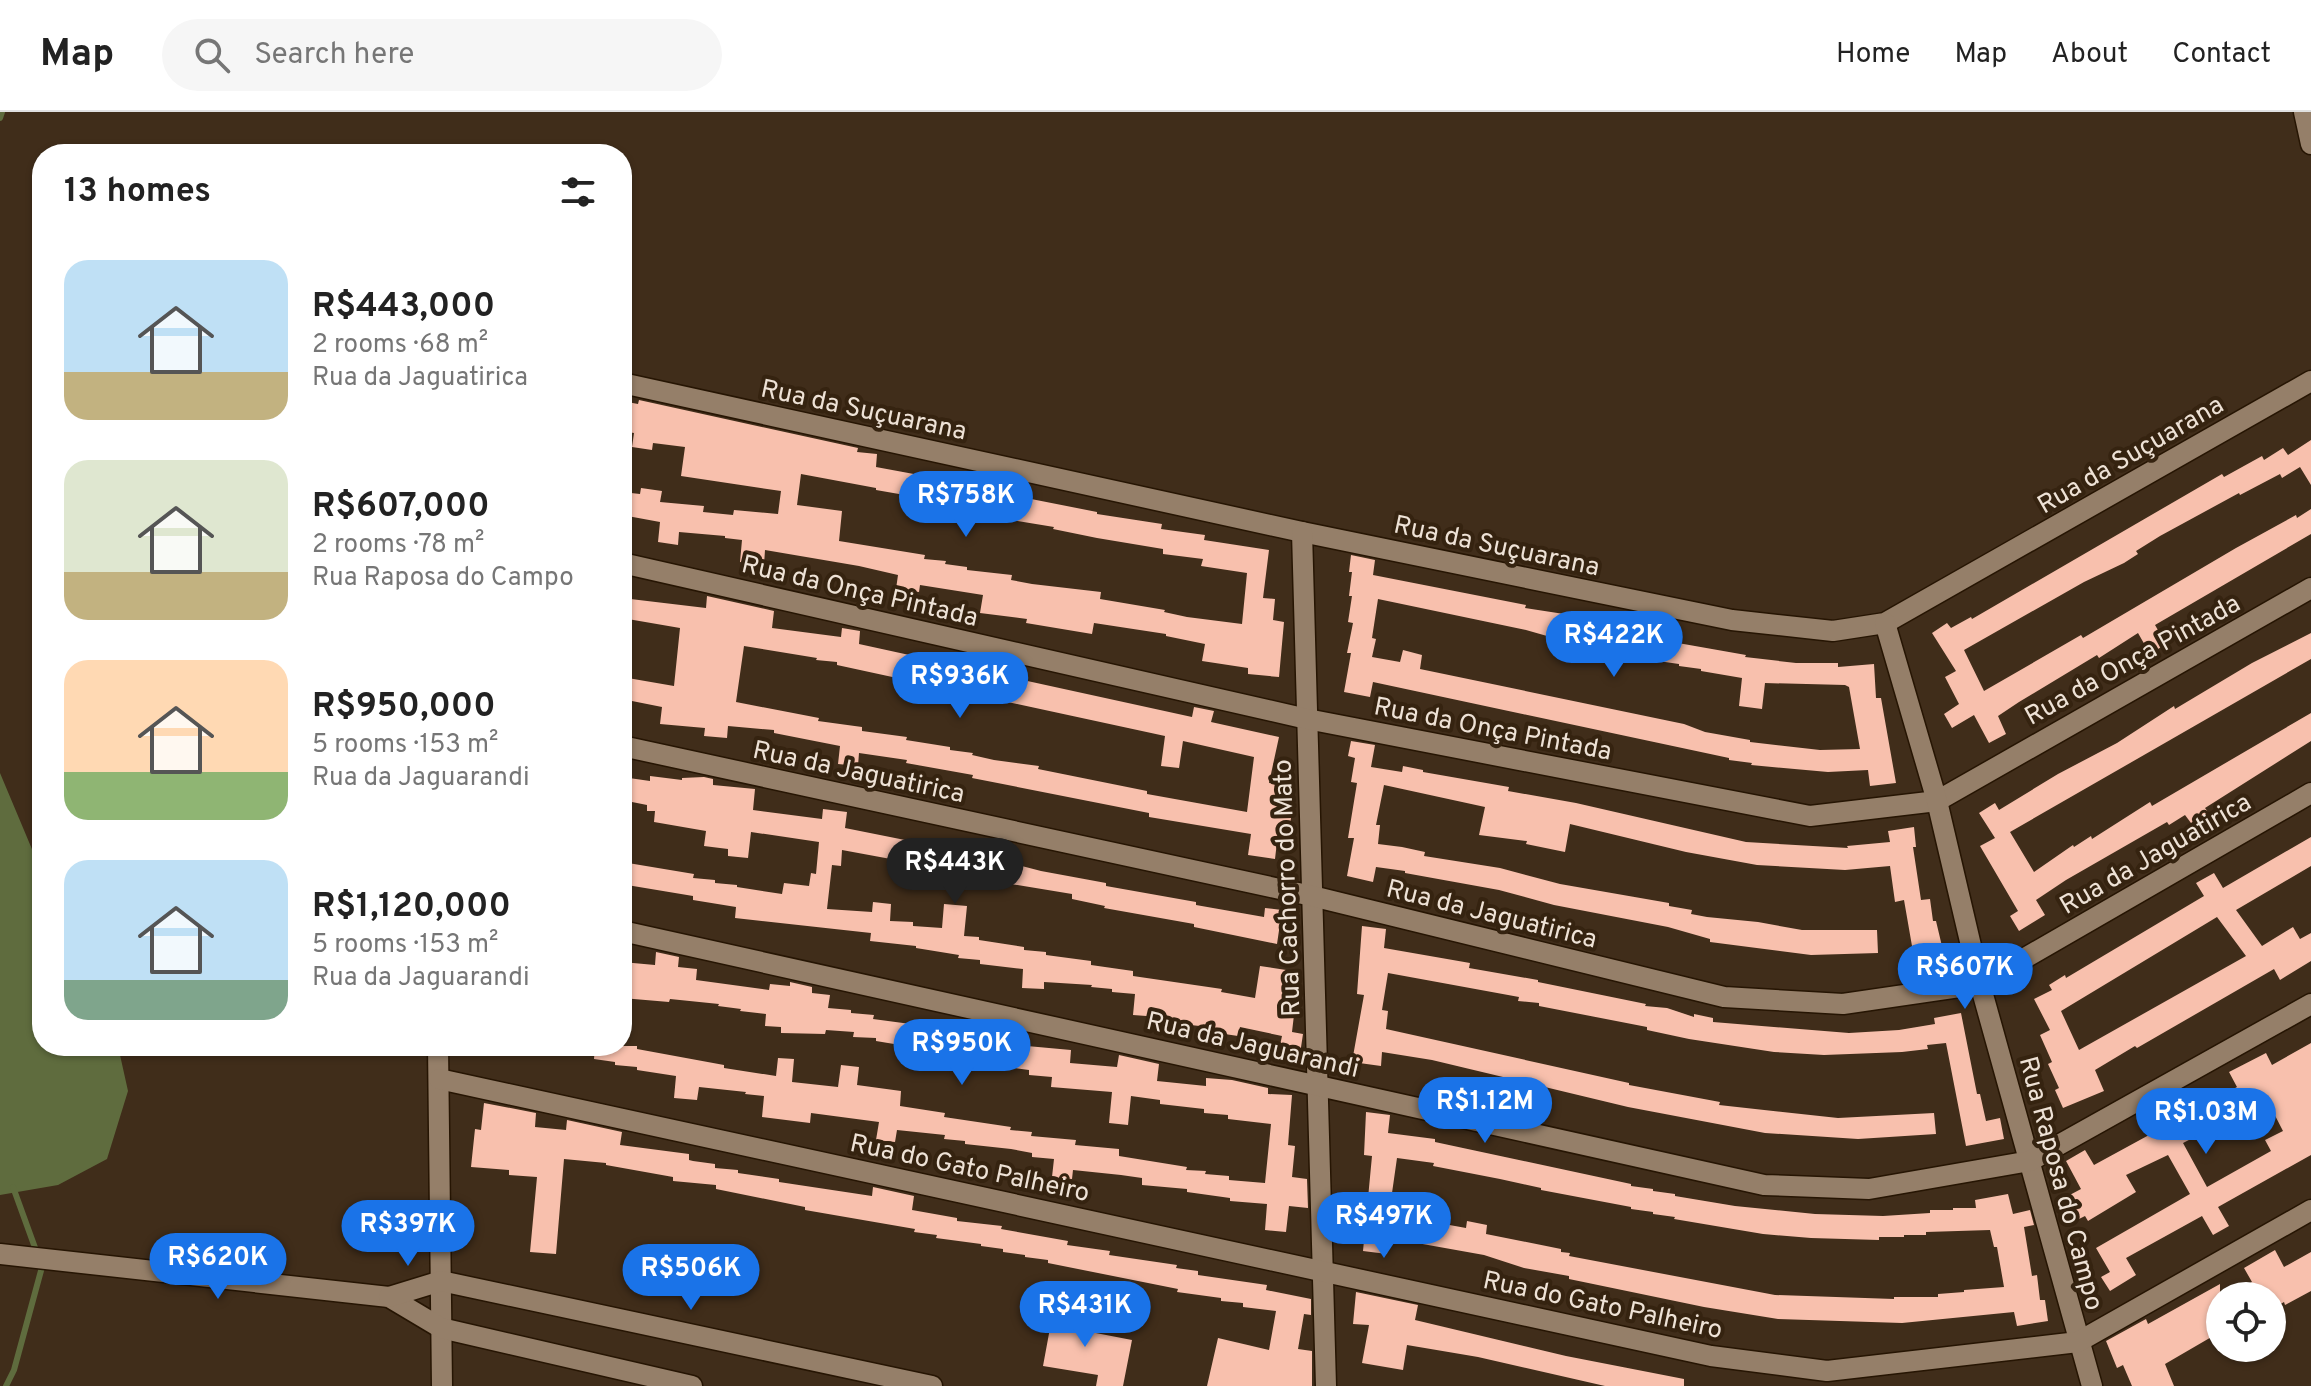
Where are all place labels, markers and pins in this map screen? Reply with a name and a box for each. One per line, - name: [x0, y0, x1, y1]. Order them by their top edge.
- pin: R$758K: [901, 471, 1031, 539]
- pin: R$422K: [1549, 611, 1679, 679]
- pin: R$936K: [895, 652, 1025, 720]
- pin: R$443K: [890, 838, 1020, 906]
- pin: R$607K: [1900, 943, 2030, 1011]
- pin: R$950K: [897, 1019, 1027, 1087]
- pin: R$1.12M: [1411, 1077, 1559, 1145]
- pin: R$1.03M: [2132, 1088, 2280, 1156]
- pin: R$497K: [1319, 1192, 1449, 1260]
- pin: R$397K: [343, 1200, 473, 1268]
- pin: R$620K: [153, 1233, 283, 1301]
- pin: R$506K: [626, 1244, 756, 1312]
- pin: R$431K: [1020, 1281, 1150, 1349]

